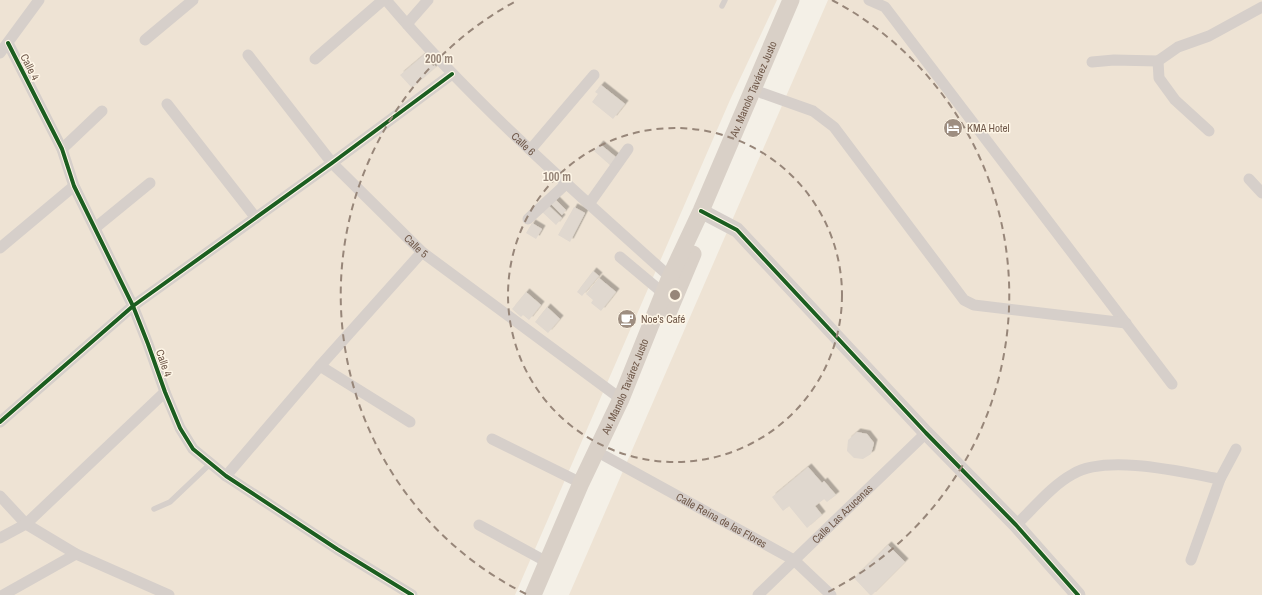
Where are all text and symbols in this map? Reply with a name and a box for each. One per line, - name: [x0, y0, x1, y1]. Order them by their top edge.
- street label: Av. Manolo Tavárez Justo: [726, 39, 780, 140]
- street label: Calle 4: [17, 51, 43, 83]
- text: 200 m: [425, 51, 453, 67]
- hotel icon: KMA Hotel: [942, 117, 964, 139]
- place label: KMA Hotel: [967, 121, 1010, 135]
- street label: Calle 6: [508, 129, 539, 158]
- text: 100 m: [543, 169, 571, 185]
- street label: Calle 5: [401, 231, 431, 261]
- centre of rings: [668, 288, 682, 302]
- cafe icon: Noe's Café: [616, 308, 638, 330]
- place label: Noe's Café: [641, 312, 685, 326]
- street label: Av. Manolo Tavárez Justo: [598, 337, 652, 437]
- street label: Calle 4: [153, 347, 175, 379]
- street label: Calle Las Azucenas: [809, 481, 876, 546]
- street label: Calle Reina de las Flores: [674, 490, 770, 551]

